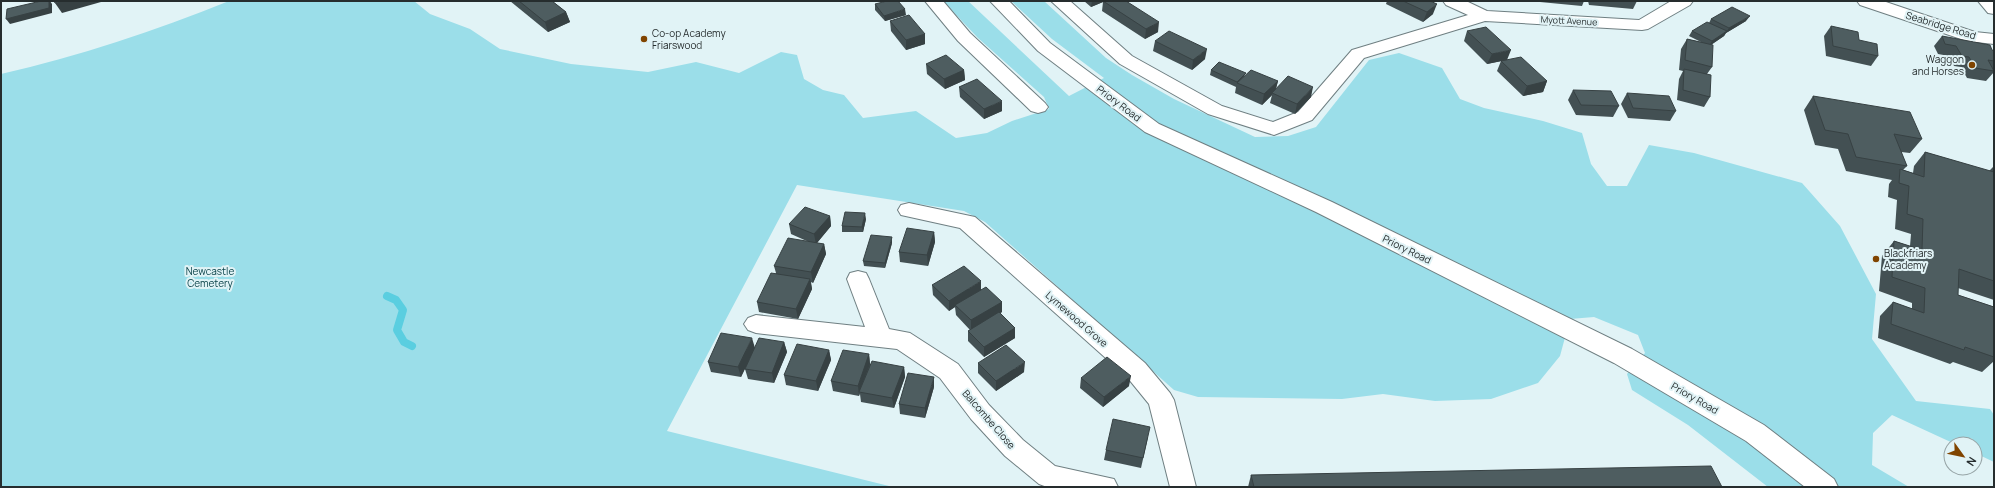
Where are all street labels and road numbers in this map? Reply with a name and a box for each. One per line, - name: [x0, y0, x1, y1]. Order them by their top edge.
- street label: Seabridge Road: [1904, 8, 1978, 42]
- street label: Myott Avenue: [1540, 13, 1598, 28]
- street label: Priory Road: [1094, 82, 1144, 124]
- street label: Priory Road: [1380, 231, 1434, 267]
- street label: Lymewood Grove: [1043, 288, 1111, 350]
- street label: Priory Road: [1669, 379, 1721, 417]
- street label: Balcombe Close: [959, 386, 1019, 452]

